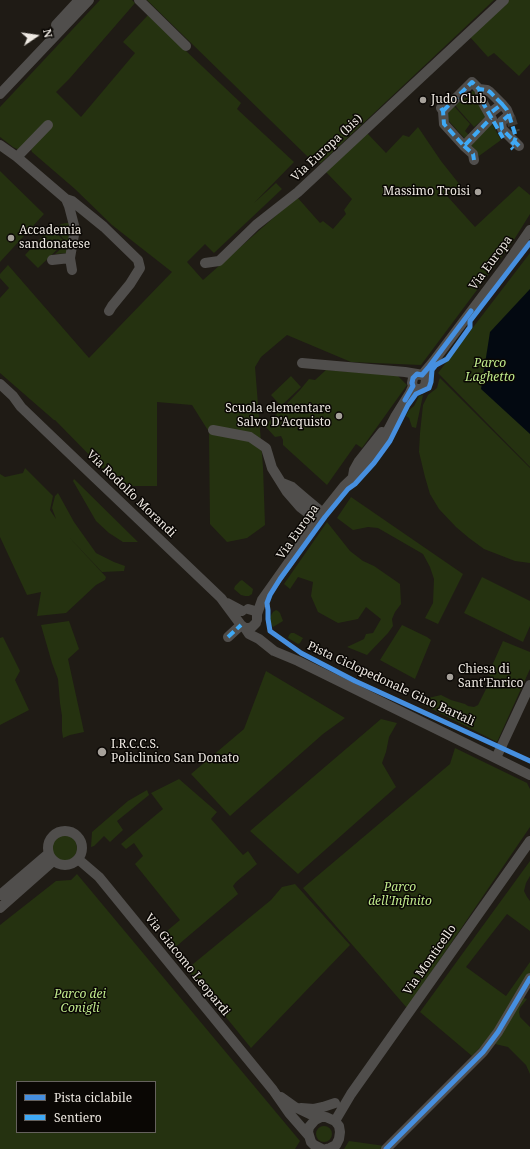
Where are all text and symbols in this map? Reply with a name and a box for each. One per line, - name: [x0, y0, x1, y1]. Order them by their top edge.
- north arrow: [16, 16, 56, 56]
- text: N: [40, 27, 56, 39]
- place label: Judo Club: [431, 93, 486, 107]
- marker: Judo Club: [418, 95, 428, 105]
- street label: Via Europa (bis): [289, 111, 365, 185]
- place label: Massimo Troisi: [383, 185, 470, 199]
- marker: Massimo Troisi: [473, 187, 483, 197]
- place label: Accademia sandonatese: [19, 224, 90, 252]
- marker: Accademia sandonatese: [6, 233, 16, 243]
- street label: Via Europa: [466, 233, 516, 293]
- park label: Parco Laghetto: [465, 357, 515, 385]
- place label: Scuola elementare Salvo D'Acquisto: [225, 402, 331, 430]
- marker: Scuola elementare Salvo D'Acquisto: [334, 411, 344, 421]
- street label: Via Rodolfo Morandi: [83, 448, 179, 540]
- street label: Via Europa: [274, 502, 322, 562]
- street label: Pista Ciclopedonale Gino Bartali: [305, 639, 477, 729]
- place label: Chiesa di Sant'Enrico: [458, 663, 523, 691]
- marker: Chiesa di Sant'Enrico: [445, 672, 455, 682]
- place label: I.R.C.C.S. Policlinico San Donato: [111, 738, 239, 766]
- marker: I.R.C.C.S. Policlinico San Donato: [96, 746, 108, 758]
- park label: Parco dell'Infinito: [368, 881, 432, 909]
- street label: Via Giacomo Leopardi: [141, 911, 233, 1019]
- street label: Via Monticello: [400, 922, 460, 998]
- park label: Parco dei Conigli: [54, 988, 106, 1016]
- legend: [16, 1081, 156, 1133]
- text: Pista ciclabile: [54, 1089, 132, 1106]
- text: Sentiero: [54, 1109, 102, 1126]

